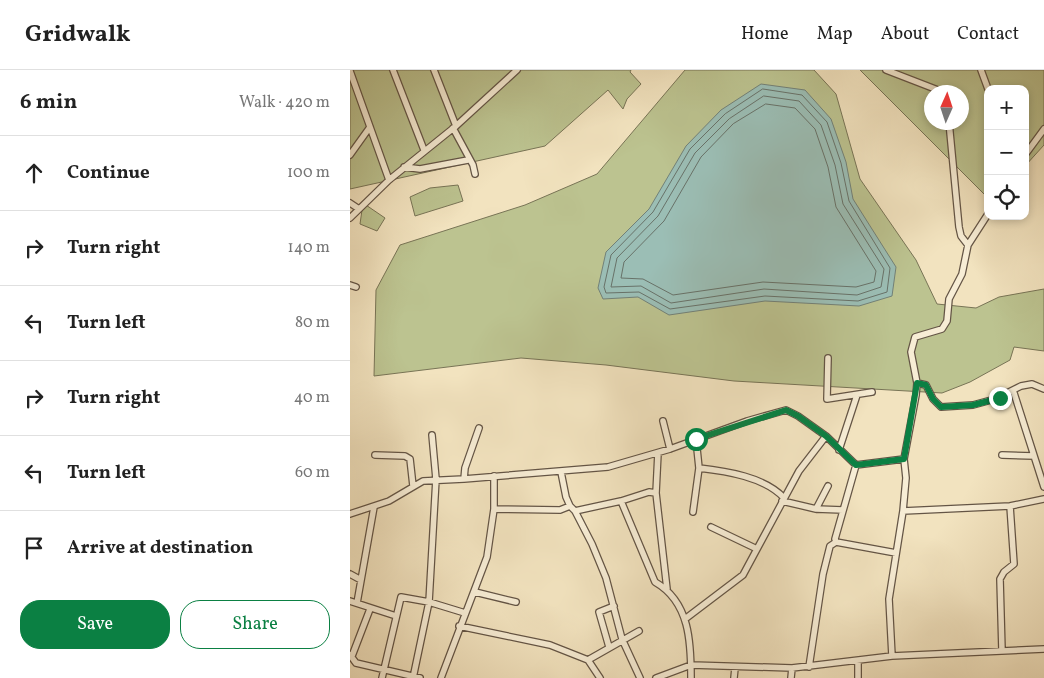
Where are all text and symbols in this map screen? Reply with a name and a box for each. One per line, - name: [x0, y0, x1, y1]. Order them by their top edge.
- text: Gridwalk: [25, 18, 131, 52]
- text: Home: [741, 22, 789, 47]
- text: Map: [817, 22, 853, 47]
- text: About: [881, 22, 929, 47]
- text: Contact: [957, 22, 1019, 47]
- north arrow: [924, 85, 969, 130]
- map controls: [984, 85, 1029, 220]
- button: +: [984, 85, 1029, 130]
- text: 6 min: [20, 88, 77, 117]
- text: Walk · 420 m: [239, 92, 330, 114]
- button: −: [984, 130, 1029, 175]
- icon: ahead: [20, 159, 48, 187]
- text: Continue: [67, 160, 150, 186]
- text: 100 m: [287, 162, 330, 184]
- button: locate: [984, 175, 1029, 220]
- icon: right: [20, 234, 48, 262]
- text: Turn right: [67, 235, 160, 261]
- text: 140 m: [288, 237, 330, 259]
- icon: left: [20, 309, 48, 337]
- text: Turn left: [67, 310, 146, 336]
- text: 80 m: [295, 312, 330, 334]
- icon: right: [20, 384, 48, 412]
- text: Turn right: [67, 385, 160, 411]
- text: 40 m: [294, 387, 330, 409]
- route end: [989, 387, 1012, 410]
- route start: [685, 428, 708, 451]
- icon: left: [20, 459, 48, 487]
- text: Turn left: [67, 460, 146, 486]
- text: 60 m: [295, 462, 330, 484]
- icon: arrive: [20, 534, 48, 562]
- text: Arrive at destination: [67, 535, 253, 561]
- button: Save: [20, 600, 170, 649]
- button: Share: [180, 600, 330, 649]

